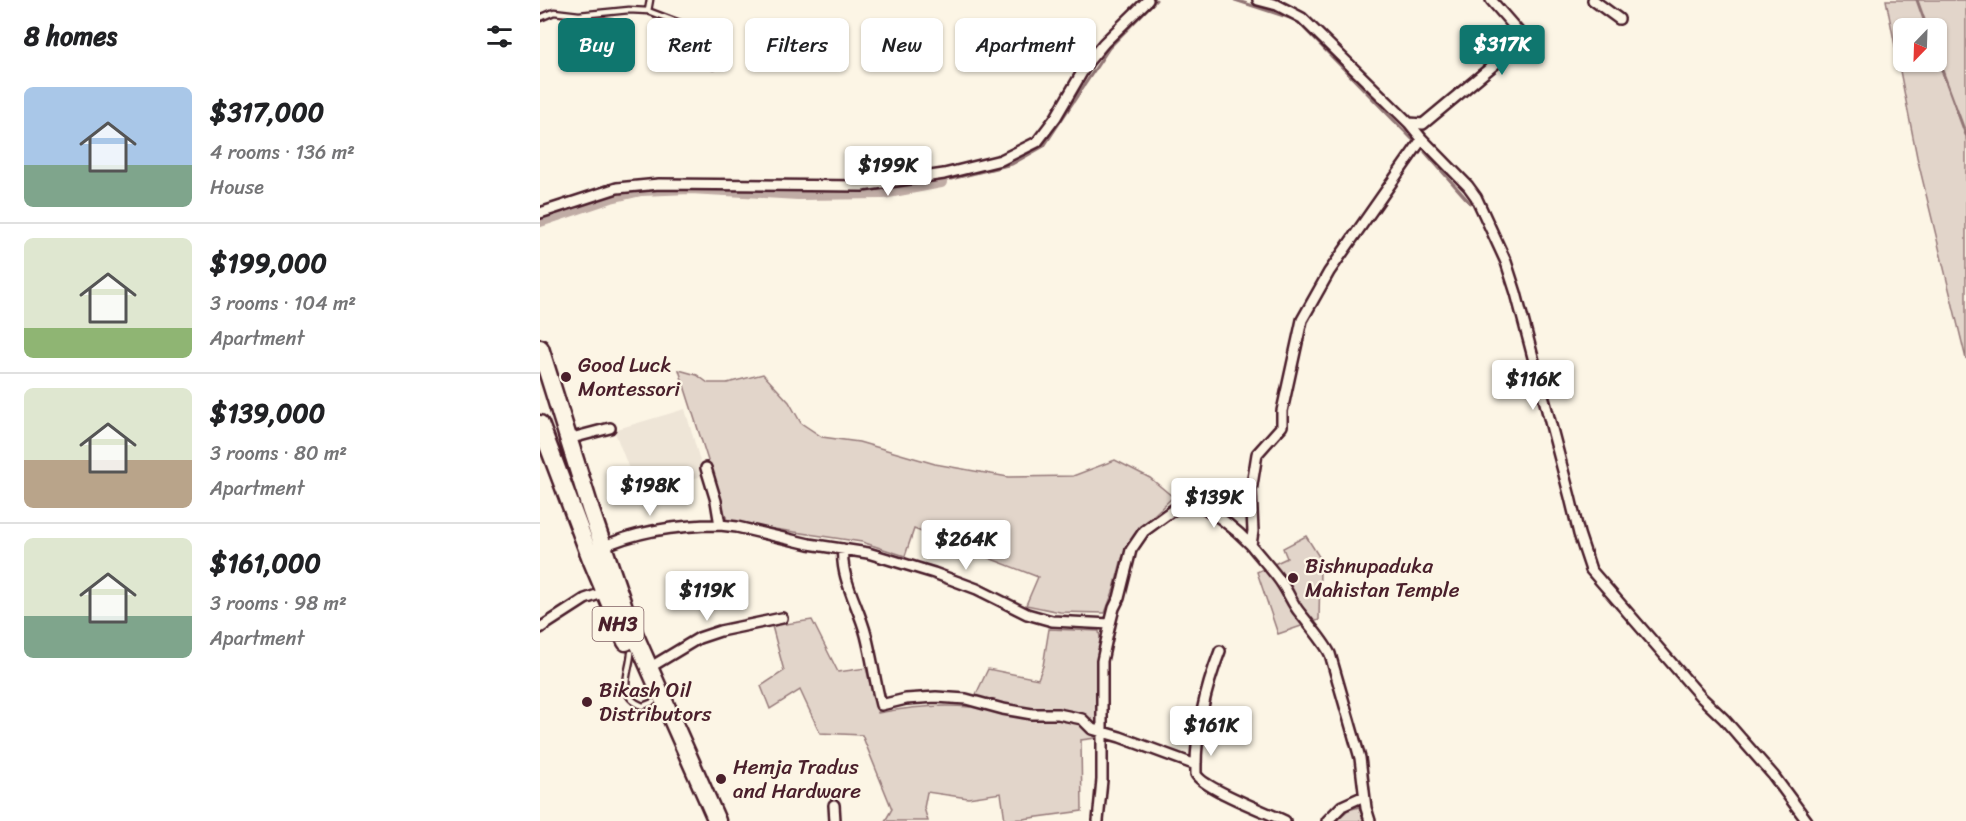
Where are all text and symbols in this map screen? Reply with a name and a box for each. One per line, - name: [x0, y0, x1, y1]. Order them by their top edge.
- text: 8 homes: [24, 13, 117, 59]
- chip: Buy: [558, 18, 635, 72]
- chip: Rent: [647, 18, 733, 72]
- chip: Filters: [745, 18, 849, 72]
- chip: New: [861, 18, 943, 72]
- chip: Apartment: [955, 18, 1096, 72]
- north arrow: [1893, 18, 1947, 72]
- map controls: [1893, 18, 1947, 72]
- icon: filters: [483, 20, 516, 53]
- pin: $317K: [1460, 25, 1544, 76]
- text: $317K: [1474, 27, 1530, 62]
- text: $317,000: [210, 89, 324, 135]
- icon: home: [72, 111, 144, 183]
- text: 4 rooms · 136 m²: [210, 135, 355, 170]
- pin: $199K: [846, 146, 930, 197]
- text: $199K: [859, 148, 917, 183]
- text: House: [210, 170, 264, 205]
- text: $199,000: [210, 240, 327, 286]
- icon: home: [72, 262, 144, 334]
- text: 3 rooms · 104 m²: [210, 286, 356, 321]
- text: Apartment: [210, 321, 304, 356]
- place label: Good Luck Montessori: [578, 346, 681, 408]
- pin: $116K: [1491, 360, 1575, 411]
- text: $116K: [1506, 362, 1560, 397]
- marker: Good Luck Montessori: [559, 370, 573, 384]
- text: $139,000: [210, 390, 325, 436]
- icon: home: [72, 412, 144, 484]
- text: 3 rooms · 80 m²: [210, 436, 347, 471]
- pin: $198K: [608, 466, 692, 517]
- text: $198K: [621, 468, 679, 503]
- text: Apartment: [210, 471, 304, 506]
- pin: $139K: [1172, 478, 1256, 529]
- text: $139K: [1185, 480, 1243, 515]
- pin: $264K: [924, 520, 1008, 571]
- text: $264K: [935, 522, 997, 557]
- text: $161,000: [210, 540, 321, 586]
- place label: Bishnupaduka Mahistan Temple: [1305, 547, 1460, 609]
- icon: home: [72, 562, 144, 634]
- pin: $119K: [665, 571, 749, 622]
- marker: Bishnupaduka Mahistan Temple: [1286, 571, 1300, 585]
- text: $119K: [679, 573, 735, 608]
- text: 3 rooms · 98 m²: [210, 586, 347, 621]
- road number: NH3: [592, 607, 644, 641]
- text: Apartment: [210, 621, 304, 656]
- place label: Bikash Oil Distributors: [599, 671, 712, 733]
- marker: Bikash Oil Distributors: [580, 695, 594, 709]
- pin: $161K: [1169, 706, 1253, 757]
- text: $161K: [1184, 708, 1238, 743]
- place label: Hemja Tradus and Hardware: [733, 748, 861, 810]
- marker: Hemja Tradus and Hardware: [714, 772, 728, 786]

